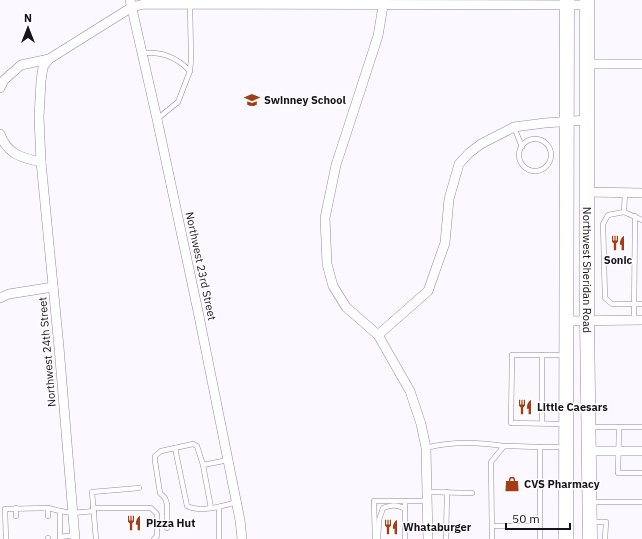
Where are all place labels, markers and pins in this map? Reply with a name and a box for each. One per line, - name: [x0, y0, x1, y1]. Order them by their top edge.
- school or university icon: Swinney School: [243, 91, 261, 109]
- place label: Swinney School: [264, 93, 346, 107]
- restaurant icon: Sonic: [609, 234, 627, 252]
- place label: Sonic: [604, 253, 633, 267]
- restaurant icon: Little Caesars: [516, 398, 534, 416]
- place label: Little Caesars: [537, 400, 608, 414]
- shop icon: CVS Pharmacy: [503, 475, 521, 493]
- place label: CVS Pharmacy: [524, 477, 600, 491]
- restaurant icon: Pizza Hut: [125, 514, 143, 532]
- place label: Pizza Hut: [146, 516, 195, 530]
- restaurant icon: Whataburger: [382, 518, 400, 536]
- place label: Whataburger: [403, 520, 472, 534]

